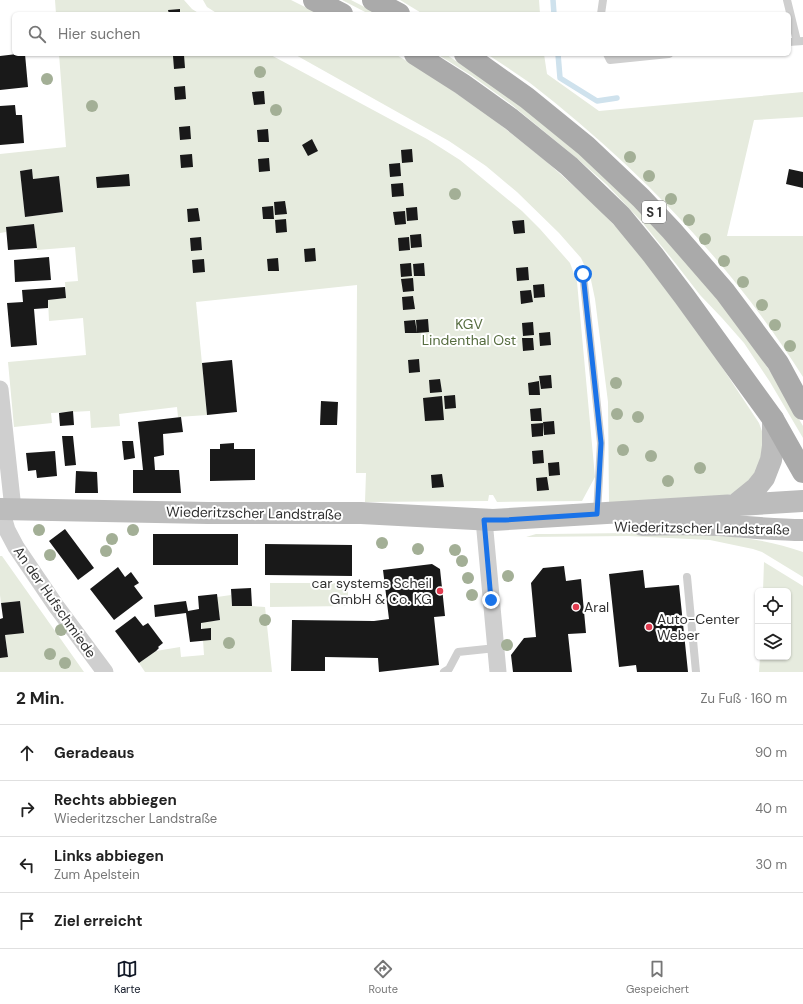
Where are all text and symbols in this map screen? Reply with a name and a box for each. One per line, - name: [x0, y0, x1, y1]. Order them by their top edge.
- search box: [12, 12, 791, 56]
- icon: search: [26, 23, 48, 45]
- text: Hier suchen: [58, 24, 140, 44]
- road number: S 1: [642, 201, 666, 223]
- route start: [574, 265, 592, 283]
- park label: KGV Lindenthal Ost: [422, 315, 516, 349]
- street label: Wiederitzscher Landstraße: [166, 502, 342, 524]
- street label: Wiederitzscher Landstraße: [614, 517, 790, 539]
- street label: An der Hufschmiede: [10, 543, 100, 661]
- place label: car systems Scheil GmbH & Co. KG: [312, 574, 432, 608]
- marker: car systems Scheil GmbH & Co. KG: [435, 586, 445, 596]
- map controls: [755, 588, 791, 660]
- button: locate: [755, 588, 791, 624]
- route end: [482, 591, 500, 609]
- place label: Aral: [584, 598, 609, 616]
- marker: Aral: [571, 602, 581, 612]
- place label: Auto-Center Weber: [657, 610, 740, 644]
- marker: Auto-Center Weber: [644, 622, 654, 632]
- button: layers: [755, 624, 791, 660]
- text: 2 Min.: [16, 687, 64, 709]
- text: Zu Fuß · 160 m: [700, 690, 787, 707]
- icon: ahead: [16, 742, 38, 764]
- text: Geradeaus: [54, 743, 135, 763]
- text: 90 m: [755, 744, 787, 761]
- text: Rechts abbiegen: [54, 790, 177, 810]
- icon: right: [16, 798, 38, 820]
- text: 40 m: [755, 800, 787, 817]
- text: Wiederitzscher Landstraße: [54, 810, 217, 827]
- text: Links abbiegen: [54, 846, 164, 866]
- icon: left: [16, 854, 38, 876]
- text: 30 m: [755, 856, 787, 873]
- text: Zum Apelstein: [54, 866, 140, 883]
- icon: arrive: [16, 910, 38, 932]
- text: Ziel erreicht: [54, 911, 143, 931]
- tab: Karte: [114, 958, 141, 996]
- tab: Route: [369, 958, 398, 996]
- tab: Gespeichert: [626, 958, 689, 996]

